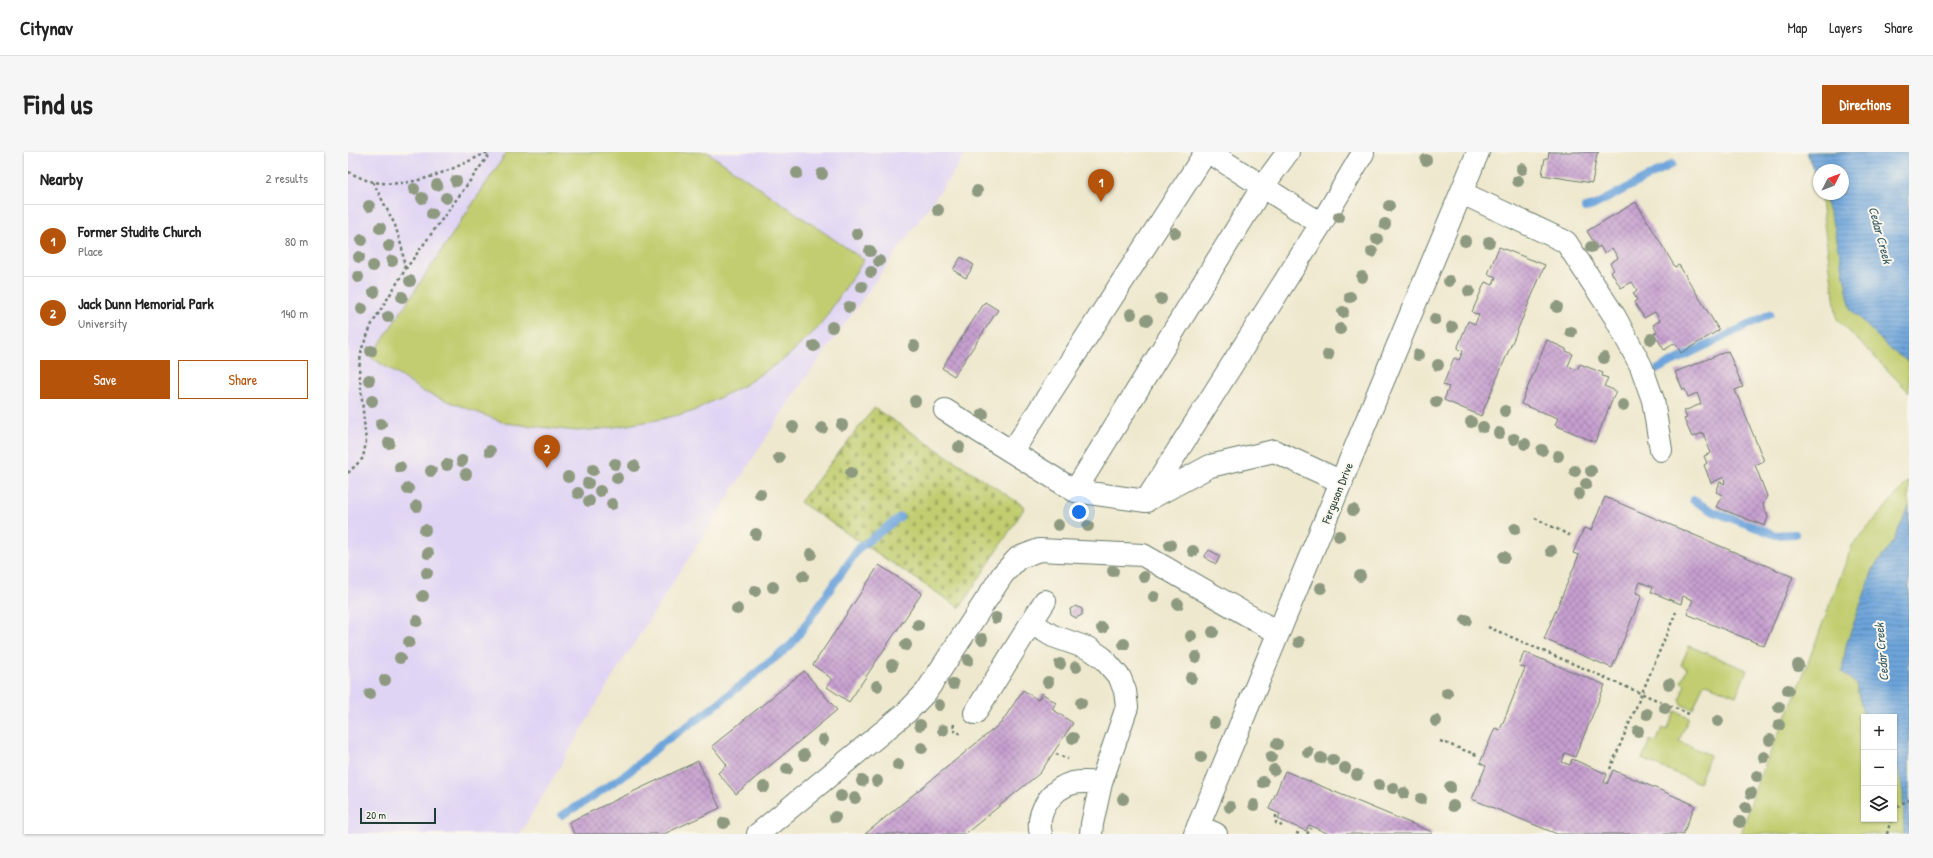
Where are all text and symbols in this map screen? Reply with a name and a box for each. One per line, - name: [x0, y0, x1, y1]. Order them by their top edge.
- text: Citynav: [20, 15, 73, 41]
- text: Map: [1787, 18, 1807, 37]
- text: Layers: [1829, 18, 1862, 37]
- text: Share: [1884, 18, 1913, 37]
- text: Find us: [24, 85, 93, 123]
- button: Directions: [1822, 85, 1909, 124]
- north arrow: [1813, 164, 1849, 200]
- text: Nearby: [40, 167, 83, 190]
- text: 2 results: [266, 169, 308, 187]
- pin: 1: [1088, 169, 1114, 202]
- water label: Cedar Creek: [1865, 204, 1898, 267]
- text: Former Studite Church: [78, 221, 201, 242]
- text: 1: [51, 232, 55, 250]
- text: 80 m: [285, 232, 308, 250]
- text: Place: [78, 242, 103, 260]
- text: Jack Dunn Memorial Park: [78, 293, 214, 314]
- text: 2: [50, 304, 56, 322]
- text: 140 m: [281, 304, 308, 322]
- text: University: [78, 314, 127, 332]
- button: Save: [40, 360, 170, 399]
- button: Share: [178, 360, 308, 399]
- pin: 2: [534, 435, 560, 468]
- street label: Ferguson Drive: [1317, 460, 1357, 527]
- your location: [1069, 502, 1089, 522]
- water label: Cedar Creek: [1869, 621, 1893, 682]
- map controls: [1861, 714, 1897, 822]
- button: +: [1861, 714, 1897, 750]
- button: −: [1861, 750, 1897, 786]
- button: layers: [1861, 786, 1897, 822]
- scale bar: [360, 806, 436, 825]
- text: 20 m: [366, 808, 386, 822]

